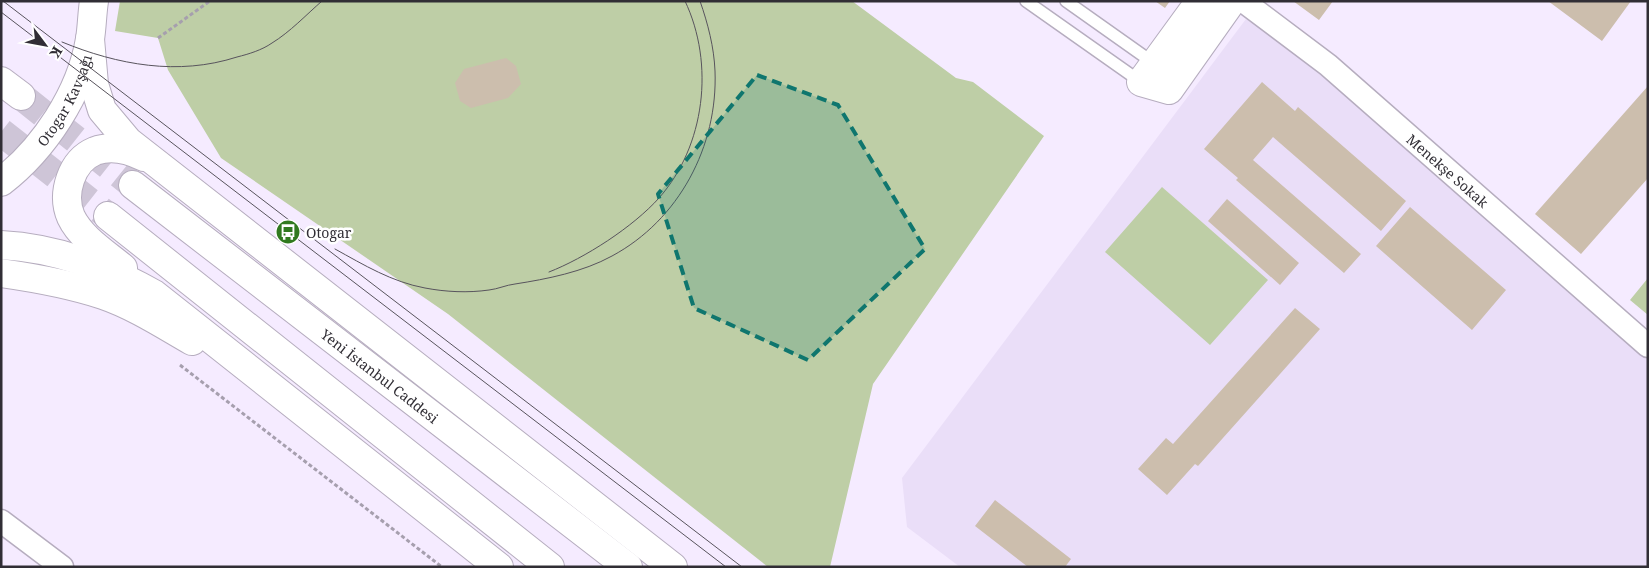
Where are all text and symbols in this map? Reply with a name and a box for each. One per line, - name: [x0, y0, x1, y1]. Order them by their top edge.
- north arrow: [20, 20, 70, 70]
- street label: Otogar Kavşağı: [32, 50, 92, 148]
- street label: Menekşe Sokak: [1403, 129, 1493, 212]
- bus stop icon: Otogar: [275, 219, 301, 245]
- place label: Otogar: [306, 223, 352, 242]
- street label: Yeni İstanbul Caddesi: [317, 324, 443, 427]

